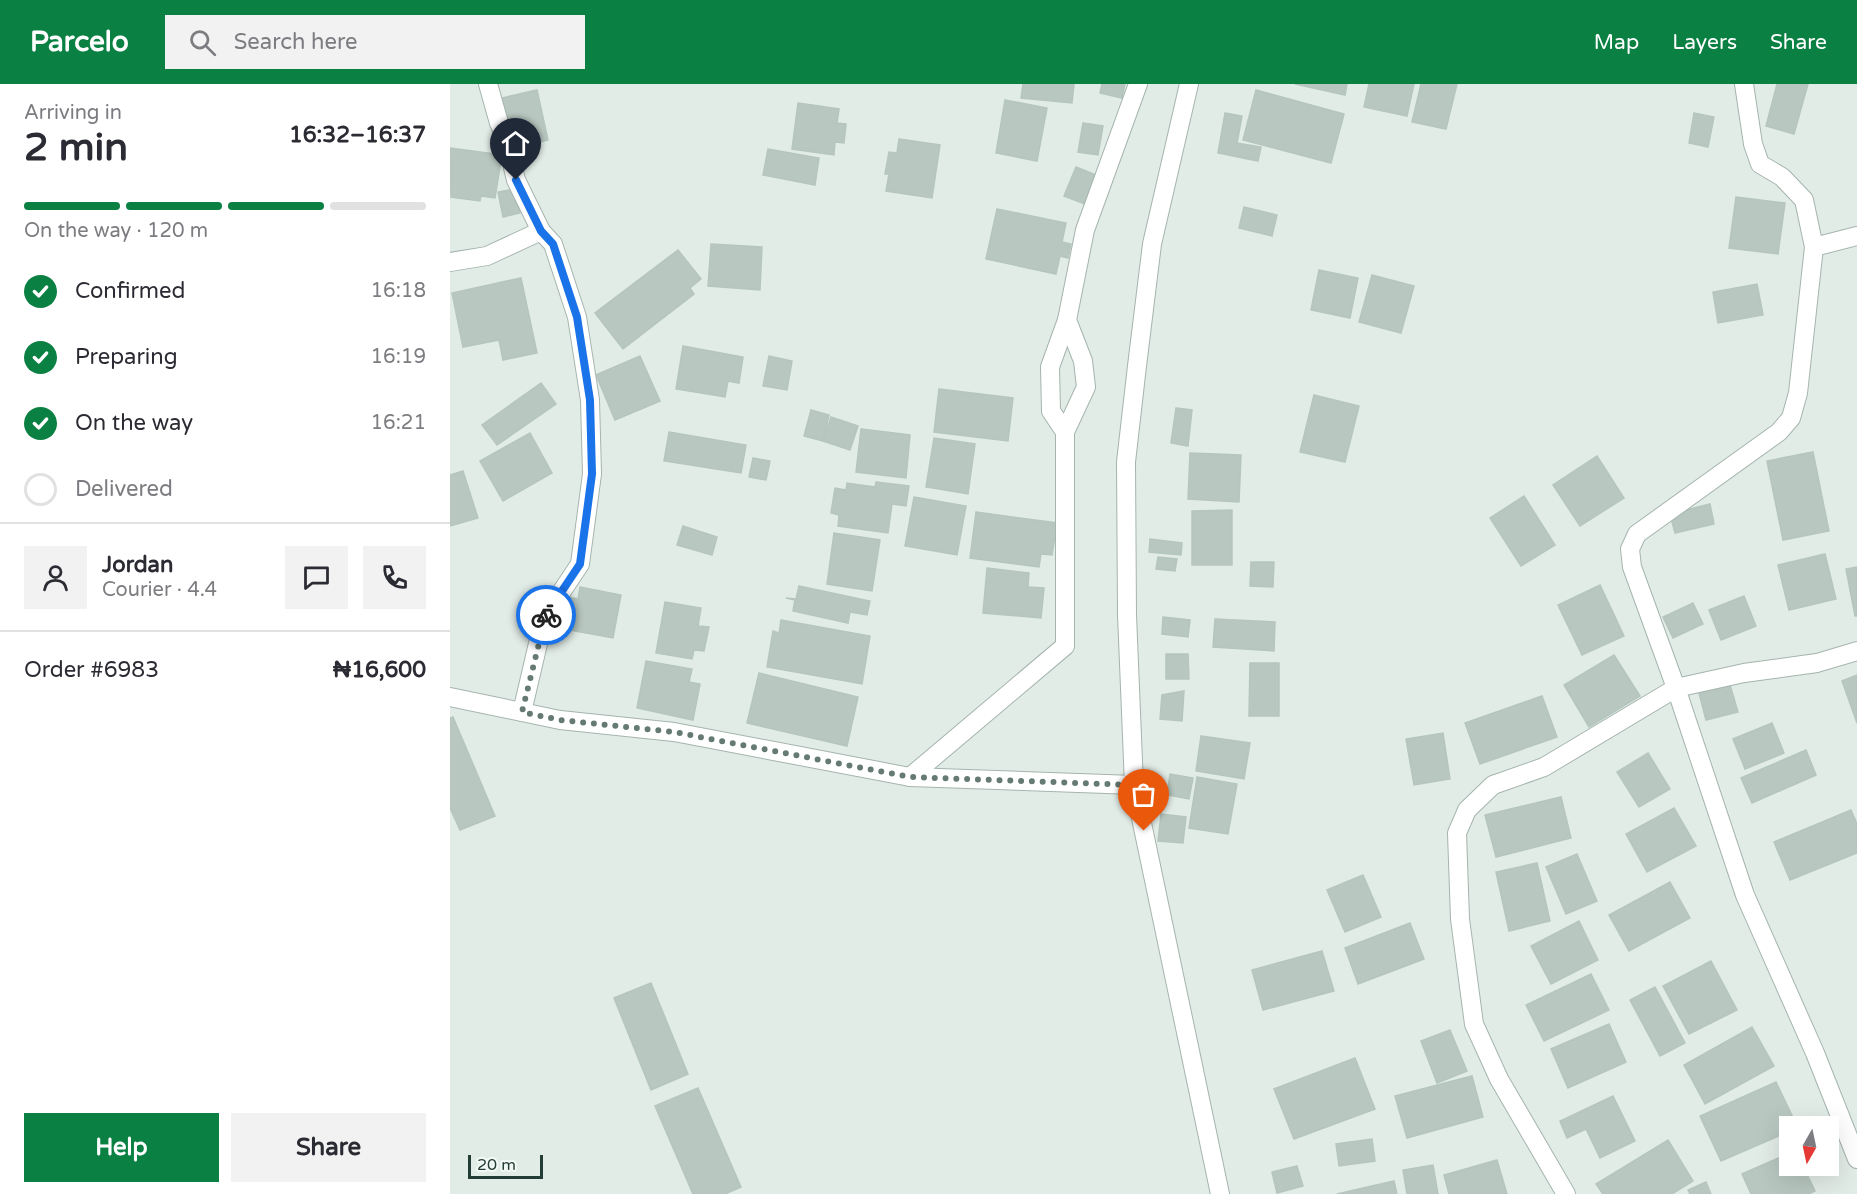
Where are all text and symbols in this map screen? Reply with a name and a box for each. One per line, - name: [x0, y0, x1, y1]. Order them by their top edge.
- search box: [165, 15, 585, 69]
- text: Parcelo: [30, 25, 129, 59]
- icon: search: [186, 26, 219, 59]
- text: Search here: [234, 29, 358, 55]
- text: Map: [1594, 30, 1639, 55]
- text: Layers: [1672, 30, 1737, 55]
- text: Share: [1770, 30, 1827, 55]
- text: Arriving in: [24, 101, 122, 125]
- pin: [490, 118, 541, 180]
- text: 16:32–16:37: [289, 122, 426, 148]
- text: 2 min: [24, 124, 128, 171]
- icon: home: [499, 127, 532, 160]
- text: On the way · 120 m: [24, 219, 208, 243]
- icon: check: [24, 275, 57, 308]
- text: Confirmed: [75, 278, 185, 304]
- text: 16:18: [371, 279, 426, 303]
- icon: check: [24, 341, 57, 374]
- text: Preparing: [75, 344, 178, 370]
- text: 16:19: [371, 345, 426, 369]
- icon: check: [24, 407, 57, 440]
- text: On the way: [75, 410, 193, 436]
- text: 16:21: [371, 411, 426, 435]
- text: Delivered: [75, 476, 173, 502]
- button: person: [24, 546, 87, 609]
- button: chat: [285, 546, 348, 609]
- button: phone: [363, 546, 426, 609]
- text: Jordan: [102, 552, 173, 578]
- text: Courier · 4.4: [102, 578, 217, 602]
- courier: [516, 585, 576, 645]
- icon: bike: [530, 599, 563, 632]
- text: Order #6983: [24, 657, 159, 683]
- text: ₦16,600: [333, 657, 426, 683]
- pin: [1118, 769, 1169, 831]
- icon: bag: [1127, 778, 1160, 811]
- button: Help: [24, 1113, 219, 1182]
- button: Share: [231, 1113, 426, 1182]
- north arrow: [1779, 1116, 1839, 1176]
- map controls: [1779, 1116, 1839, 1176]
- scale bar: [468, 1152, 543, 1180]
- text: 20 m: [477, 1155, 516, 1175]

